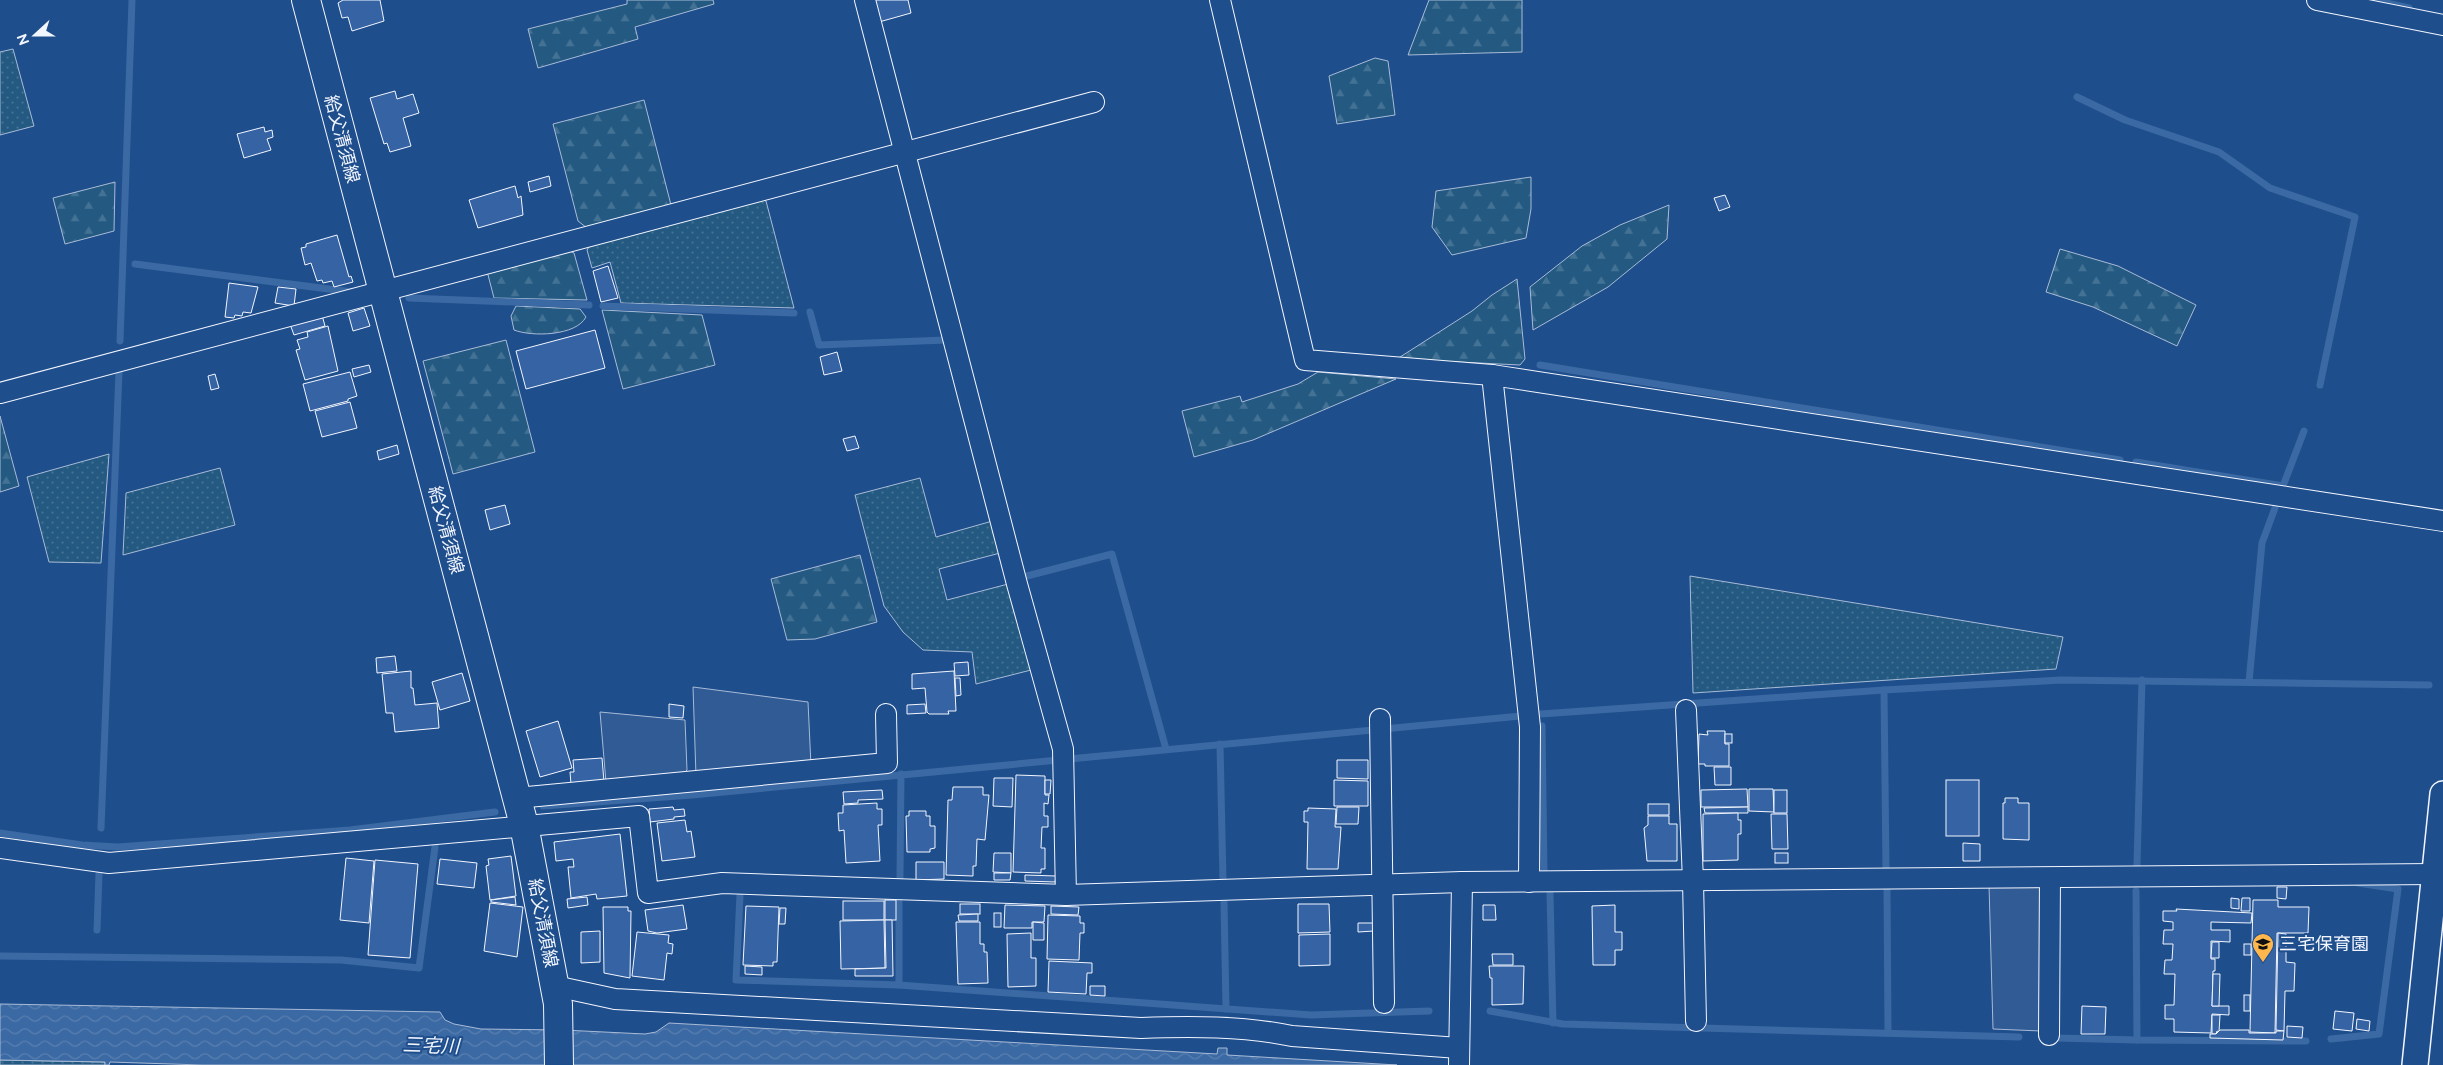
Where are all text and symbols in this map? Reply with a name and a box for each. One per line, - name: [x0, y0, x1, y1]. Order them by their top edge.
- north arrow: [10, 10, 60, 60]
- text: N: [13, 32, 32, 48]
- street label: 給父清須線: [321, 93, 364, 185]
- street label: 給父清須線: [425, 484, 468, 576]
- street label: 給父清須線: [525, 877, 562, 969]
- school or university icon: 三宅保育園: [2251, 932, 2275, 963]
- place label: 三宅保育園: [2279, 933, 2369, 954]
- water label: 三宅川: [402, 1033, 462, 1057]

